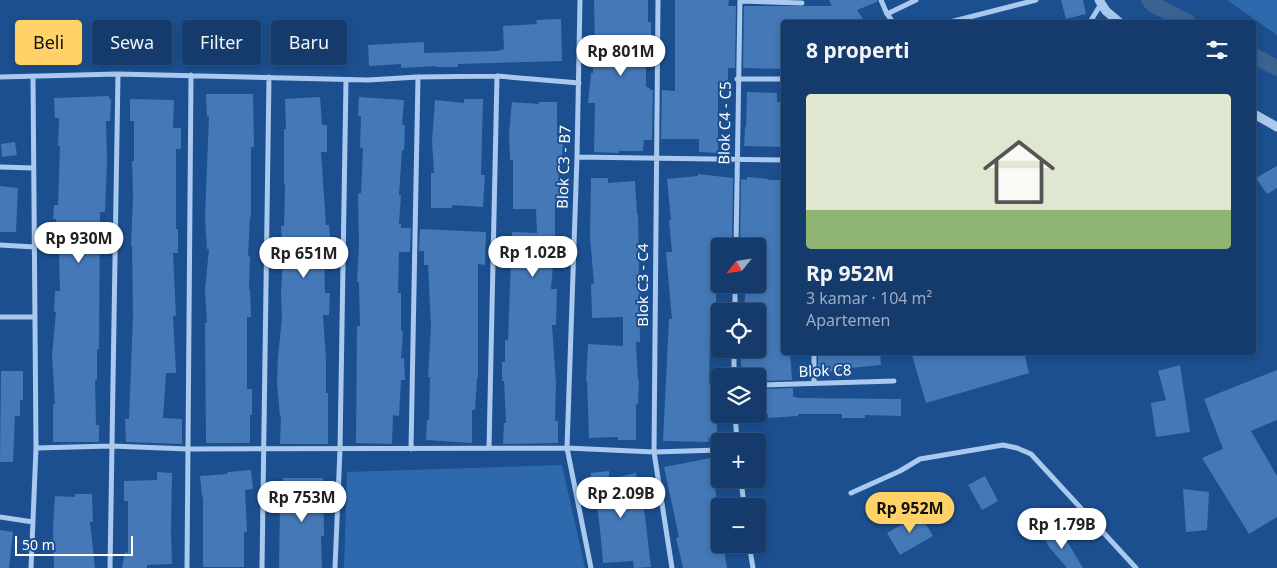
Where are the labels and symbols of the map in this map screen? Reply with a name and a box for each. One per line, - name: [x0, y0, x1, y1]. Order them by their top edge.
- pin: Rp 801M: [575, 34, 667, 77]
- street label: Blok C4 - C5: [713, 81, 735, 165]
- street label: Blok C3 - B7: [552, 125, 574, 209]
- pin: Rp 930M: [33, 222, 125, 264]
- pin: Rp 651M: [258, 236, 350, 279]
- pin: Rp 1.02B: [481, 236, 585, 278]
- north arrow: [711, 238, 766, 292]
- street label: Blok C3 - C4: [632, 243, 652, 327]
- street label: Blok C8: [798, 359, 852, 381]
- pin: Rp 2.09B: [569, 476, 673, 519]
- pin: Rp 753M: [256, 480, 348, 523]
- pin: Rp 952M: [864, 492, 956, 534]
- pin: Rp 1.79B: [1010, 508, 1114, 550]
- scale bar: [15, 533, 132, 556]

